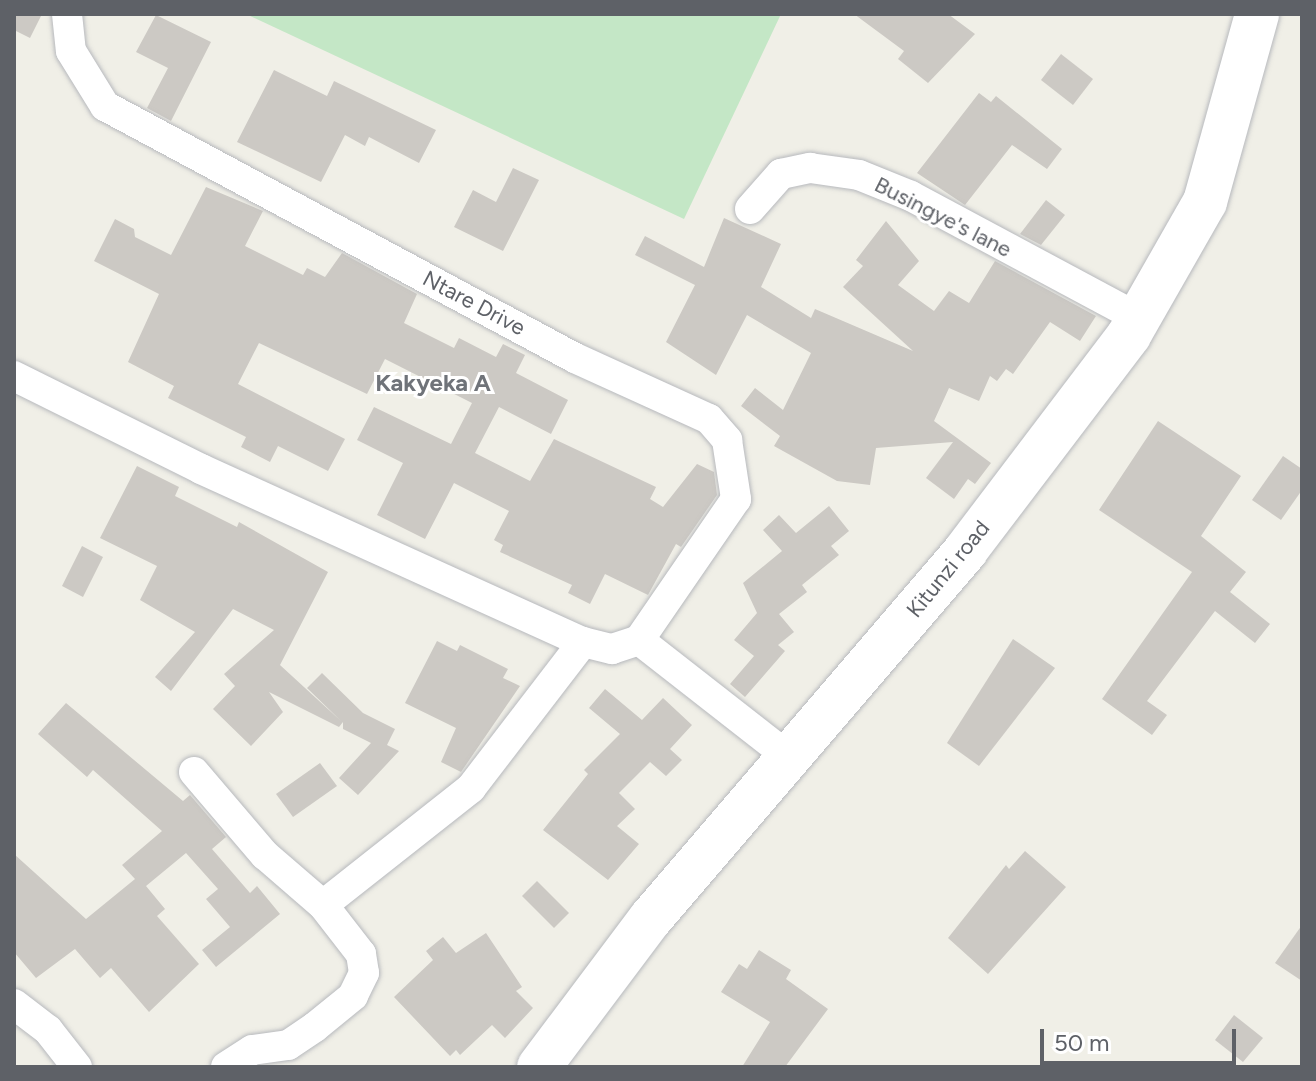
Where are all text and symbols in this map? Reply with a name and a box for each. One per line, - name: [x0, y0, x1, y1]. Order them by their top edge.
- street label: Busingye's lane: [870, 171, 1016, 263]
- street label: Ntare Drive: [418, 265, 530, 341]
- district label: Kakyeka A: [375, 369, 491, 397]
- street label: Kitunzi road: [901, 515, 995, 623]
- scale bar: [1044, 1013, 1240, 1063]
- text: 50 m: [1054, 1028, 1110, 1057]

